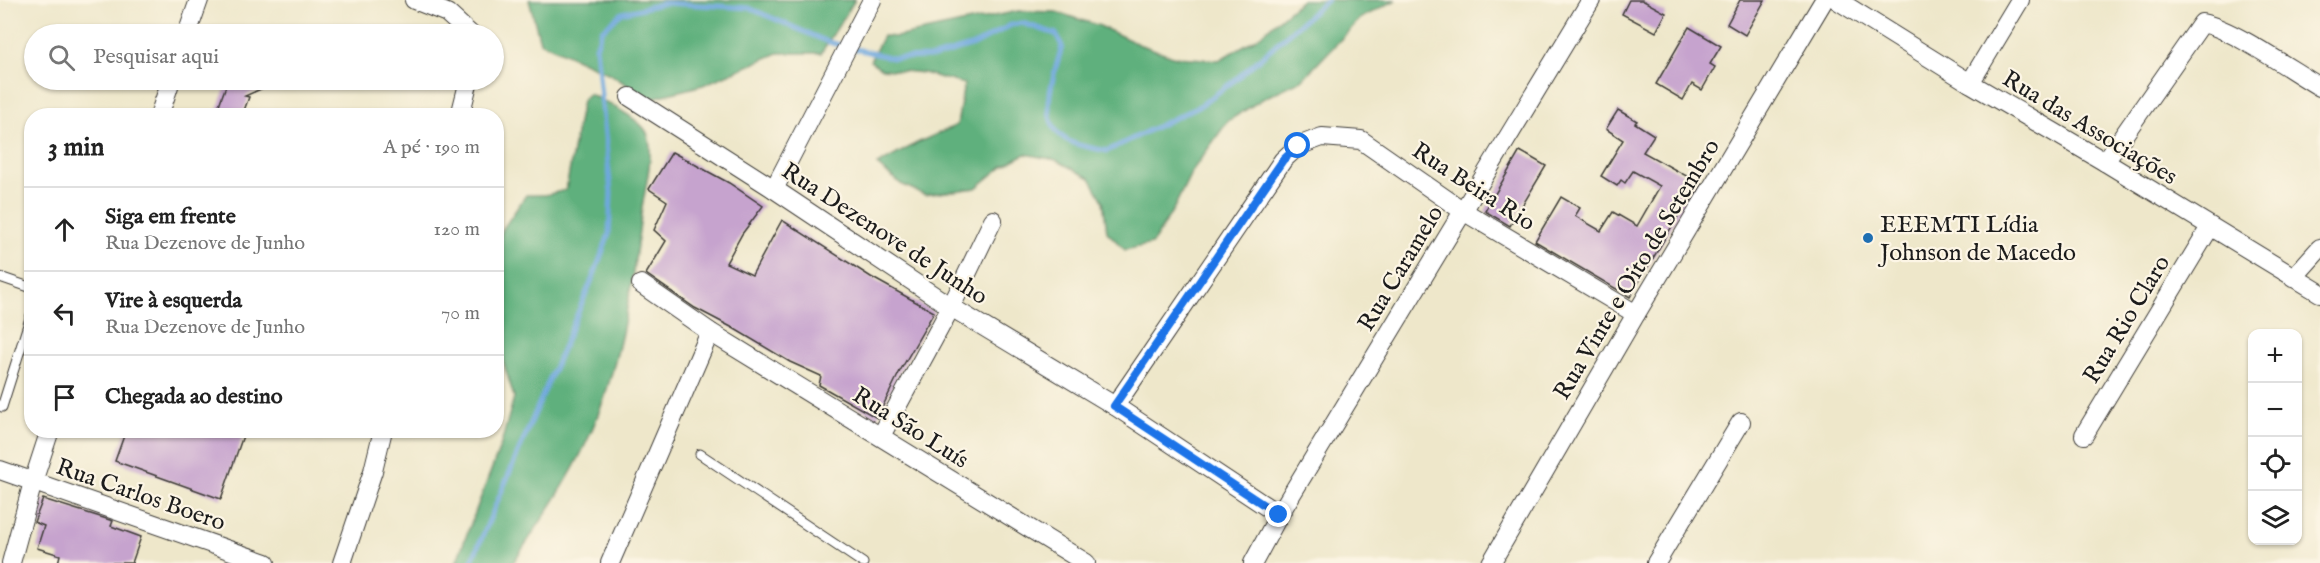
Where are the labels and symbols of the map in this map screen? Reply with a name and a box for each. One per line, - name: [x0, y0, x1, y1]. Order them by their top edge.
- street label: Rua das Associações: [1996, 64, 2182, 193]
- route start: [1284, 132, 1310, 158]
- street label: Rua Vinte e Oito de Setembro: [1547, 134, 1728, 406]
- street label: Rua Beira Rio: [1405, 136, 1541, 239]
- street label: Rua Dezenove de Junho: [775, 156, 993, 313]
- street label: Rua Caramelo: [1351, 200, 1451, 338]
- place label: EEEMTI Lídia Johnson de Macedo: [1877, 210, 2076, 269]
- marker: EEEMTI Lídia Johnson de Macedo: [1861, 231, 1875, 245]
- street label: Rua Rio Claro: [2077, 250, 2178, 390]
- street label: Rua São Luís: [846, 380, 974, 476]
- street label: Rua Carlos Boero: [52, 452, 229, 539]
- route end: [1265, 501, 1291, 527]

